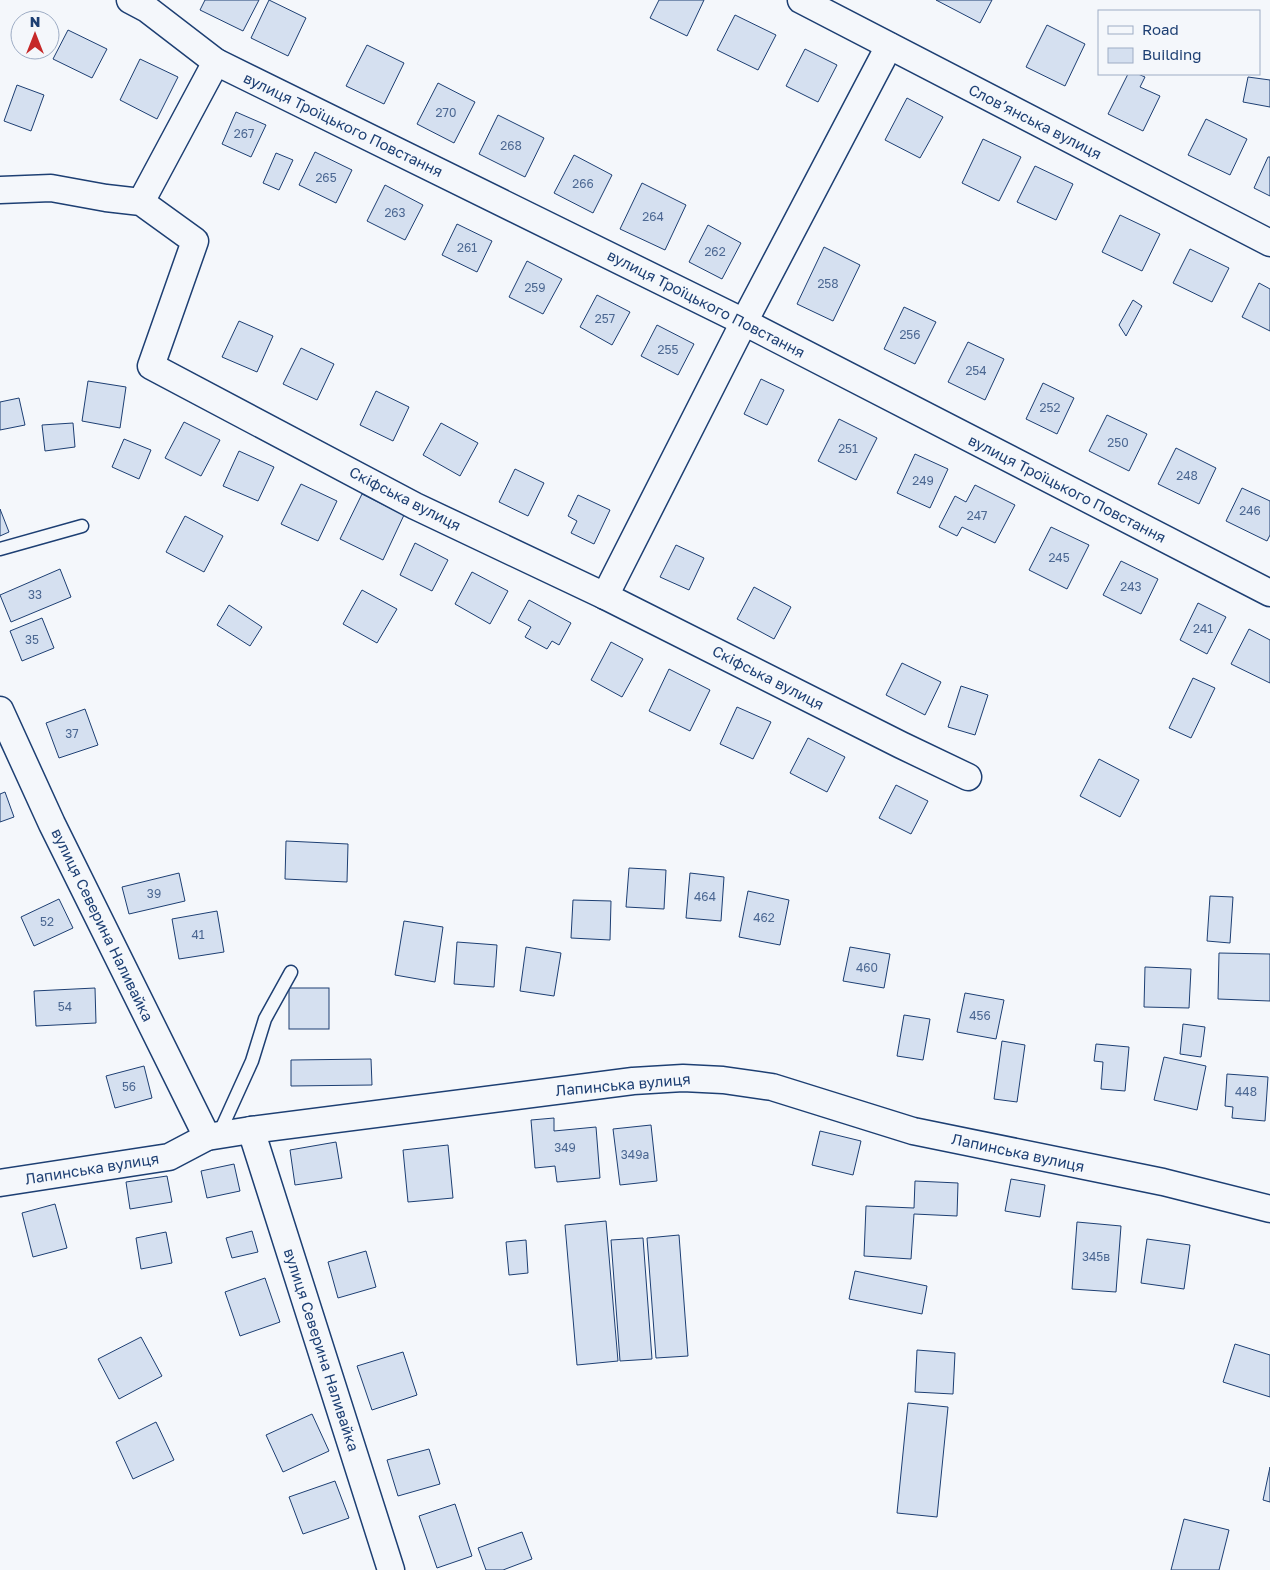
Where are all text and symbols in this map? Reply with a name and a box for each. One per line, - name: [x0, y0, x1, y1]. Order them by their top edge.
- north arrow: [10, 10, 60, 60]
- legend: [1098, 10, 1260, 75]
- text: N: [30, 13, 40, 30]
- text: Road: [1142, 20, 1179, 38]
- text: Building: [1142, 45, 1202, 63]
- street label: вулиця Троїцького Повстання: [241, 68, 446, 180]
- street label: Словʼянська вулиця: [966, 80, 1105, 162]
- house number: 270: [436, 105, 456, 120]
- house number: 267: [234, 126, 254, 141]
- house number: 268: [500, 138, 522, 153]
- house number: 265: [315, 170, 337, 185]
- house number: 266: [572, 176, 594, 191]
- house number: 263: [384, 205, 406, 220]
- house number: 264: [642, 209, 664, 224]
- house number: 261: [457, 240, 477, 255]
- house number: 262: [704, 244, 726, 259]
- street label: вулиця Троїцького Повстання: [605, 245, 808, 361]
- house number: 258: [817, 276, 839, 291]
- house number: 259: [524, 280, 546, 295]
- house number: 257: [595, 311, 615, 326]
- house number: 256: [899, 327, 921, 342]
- house number: 255: [658, 342, 678, 357]
- house number: 254: [965, 363, 987, 378]
- house number: 252: [1040, 400, 1060, 415]
- street label: вулиця Троїцького Повстання: [966, 430, 1169, 546]
- house number: 250: [1107, 435, 1129, 450]
- house number: 251: [838, 441, 858, 456]
- street label: Скіфська вулиця: [347, 462, 464, 534]
- house number: 248: [1176, 468, 1198, 483]
- house number: 249: [912, 473, 934, 488]
- house number: 246: [1239, 503, 1261, 518]
- house number: 247: [967, 508, 987, 523]
- house number: 245: [1048, 550, 1070, 565]
- house number: 243: [1120, 579, 1142, 594]
- house number: 33: [28, 587, 42, 602]
- house number: 241: [1193, 621, 1213, 636]
- house number: 35: [25, 632, 39, 647]
- street label: Скіфська вулиця: [710, 641, 827, 713]
- house number: 37: [65, 726, 79, 741]
- street label: вулиця Северина Наливайка: [48, 825, 158, 1024]
- house number: 39: [147, 886, 161, 901]
- house number: 464: [694, 889, 716, 904]
- house number: 462: [753, 910, 775, 925]
- house number: 52: [40, 914, 54, 929]
- house number: 41: [191, 927, 205, 942]
- house number: 460: [856, 960, 878, 975]
- house number: 54: [58, 999, 72, 1014]
- house number: 456: [969, 1008, 991, 1023]
- street label: Лапинська вулиця: [555, 1069, 691, 1099]
- house number: 56: [122, 1079, 136, 1094]
- house number: 448: [1235, 1084, 1257, 1099]
- street label: Лапинська вулиця: [950, 1129, 1086, 1175]
- house number: 349: [554, 1140, 576, 1155]
- house number: 349а: [621, 1147, 649, 1162]
- street label: Лапинська вулиця: [24, 1149, 160, 1187]
- street label: вулиця Северина Наливайка: [281, 1246, 363, 1454]
- house number: 345в: [1082, 1249, 1110, 1264]

